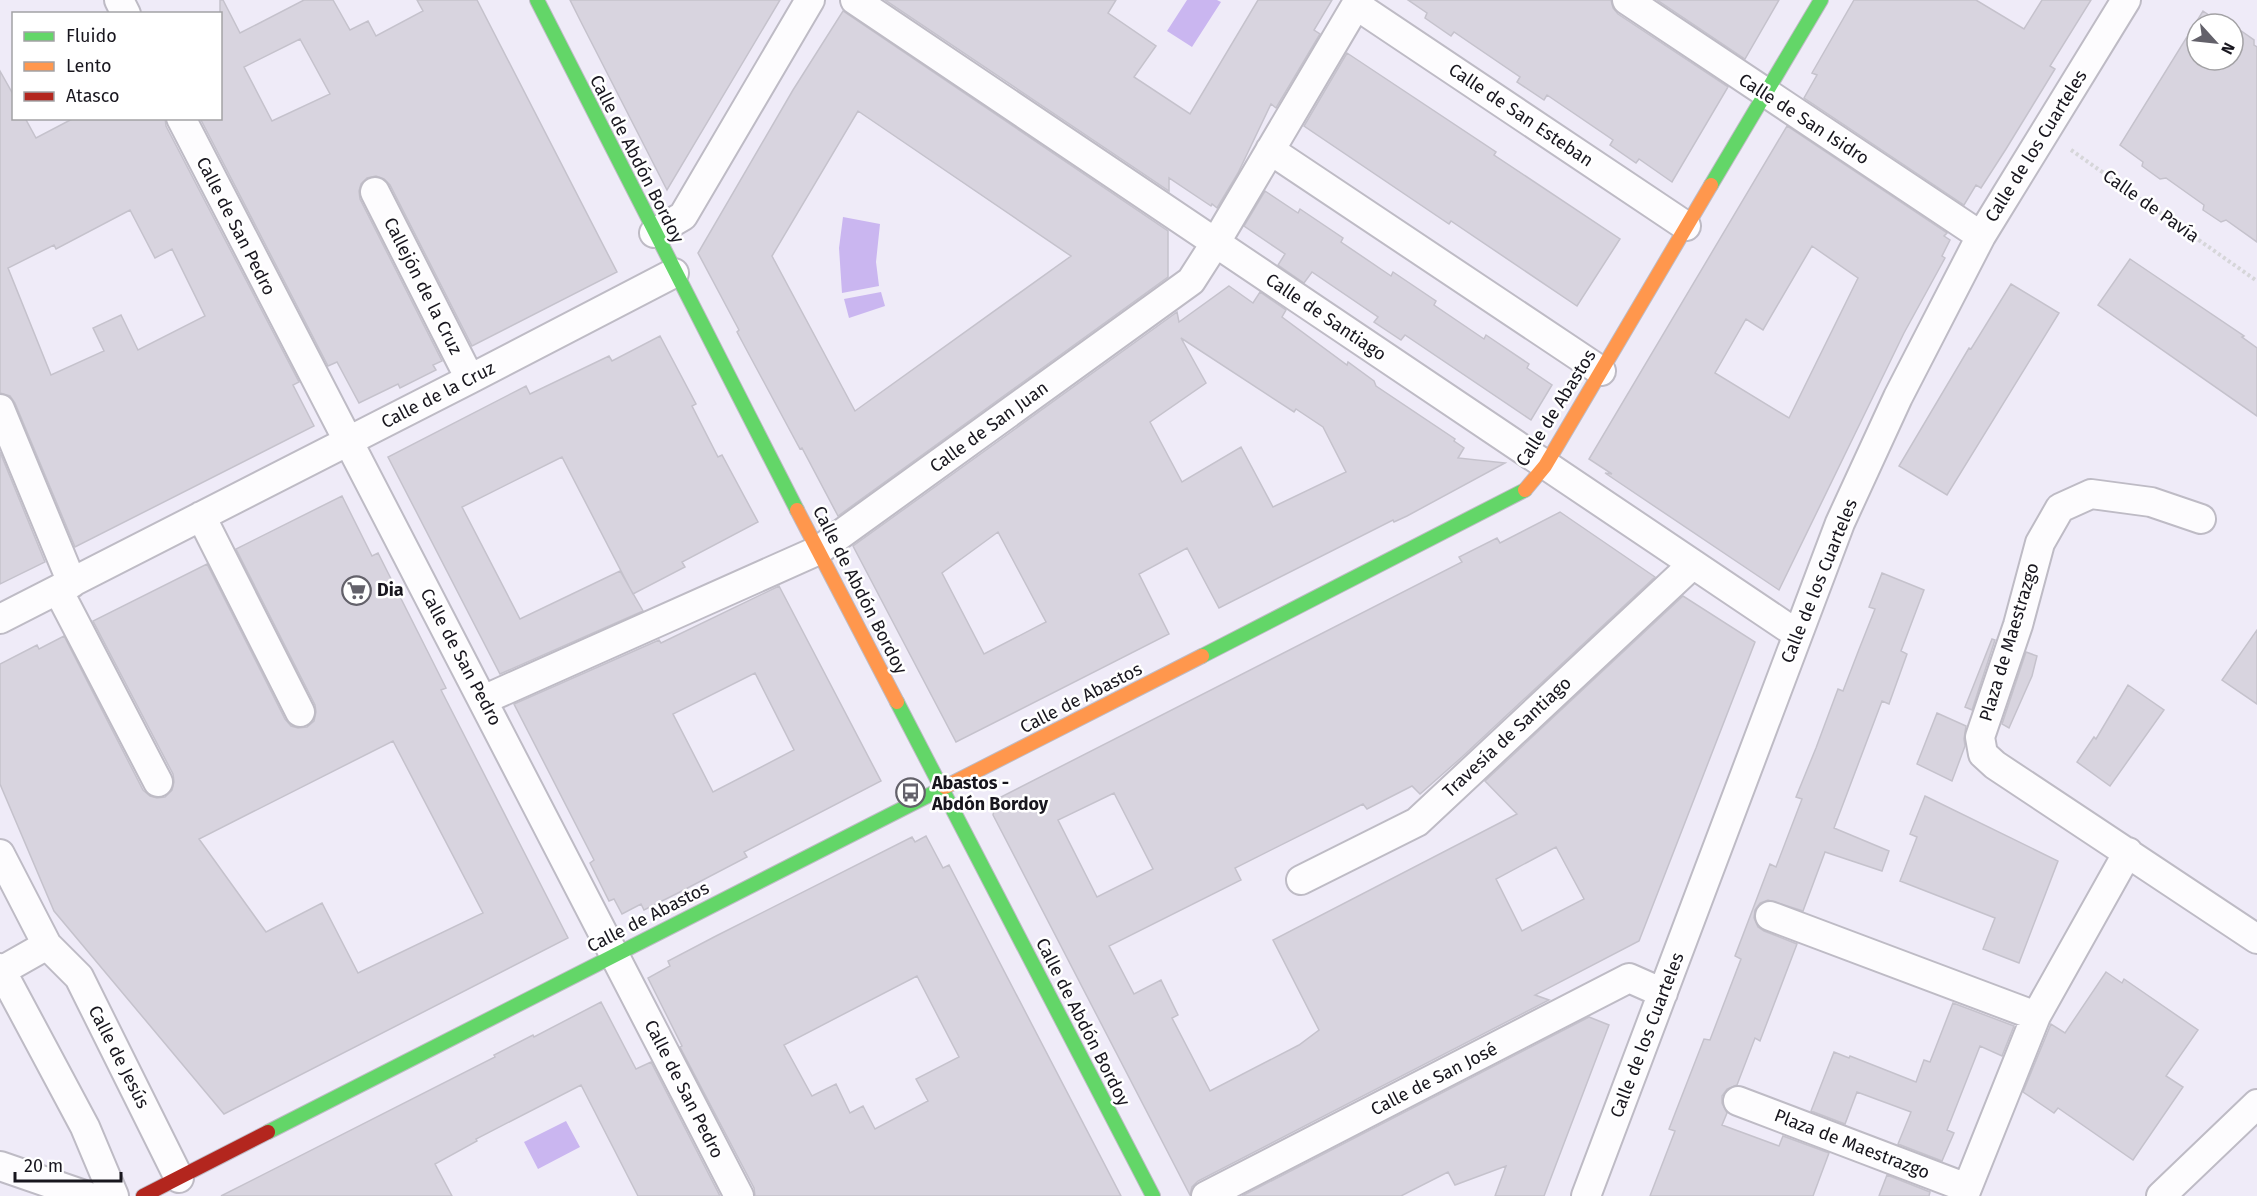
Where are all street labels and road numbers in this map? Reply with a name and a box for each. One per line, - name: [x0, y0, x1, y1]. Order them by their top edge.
- street label: Calle de San Esteban: [1445, 58, 1597, 172]
- street label: Calle de los Cuarteles: [1980, 66, 2092, 226]
- street label: Calle de San Isidro: [1735, 69, 1873, 169]
- street label: Calle de Abdón Bordoy: [585, 71, 689, 247]
- street label: Calle de San Pedro: [192, 153, 280, 299]
- street label: Calle de Pavía: [2099, 165, 2203, 247]
- street label: Callejón de la Cruz: [379, 214, 467, 358]
- street label: Calle de Santiago: [1261, 269, 1391, 365]
- street label: Calle de Abastos: [1511, 345, 1601, 471]
- street label: Calle de la Cruz: [377, 357, 499, 433]
- street label: Calle de San Juan: [925, 377, 1053, 477]
- street label: Calle de los Cuarteles: [1776, 496, 1862, 666]
- street label: Calle de Abdón Bordoy: [808, 502, 912, 678]
- street label: Plaza de Maestrazgo: [1974, 560, 2044, 724]
- street label: Calle de San Pedro: [416, 585, 506, 729]
- street label: Calle de Abastos: [1016, 658, 1146, 738]
- street label: Travesía de Santiago: [1438, 672, 1576, 802]
- street label: Calle de Abastos: [583, 877, 713, 957]
- street label: Calle de Abdón Bordoy: [1031, 934, 1135, 1110]
- street label: Calle de los Cuarteles: [1605, 949, 1689, 1121]
- street label: Calle de Jesús: [84, 1002, 154, 1112]
- street label: Calle de San Pedro: [640, 1016, 728, 1162]
- street label: Calle de San José: [1367, 1038, 1501, 1120]
- street label: Plaza de Maestrazgo: [1771, 1104, 1933, 1184]

